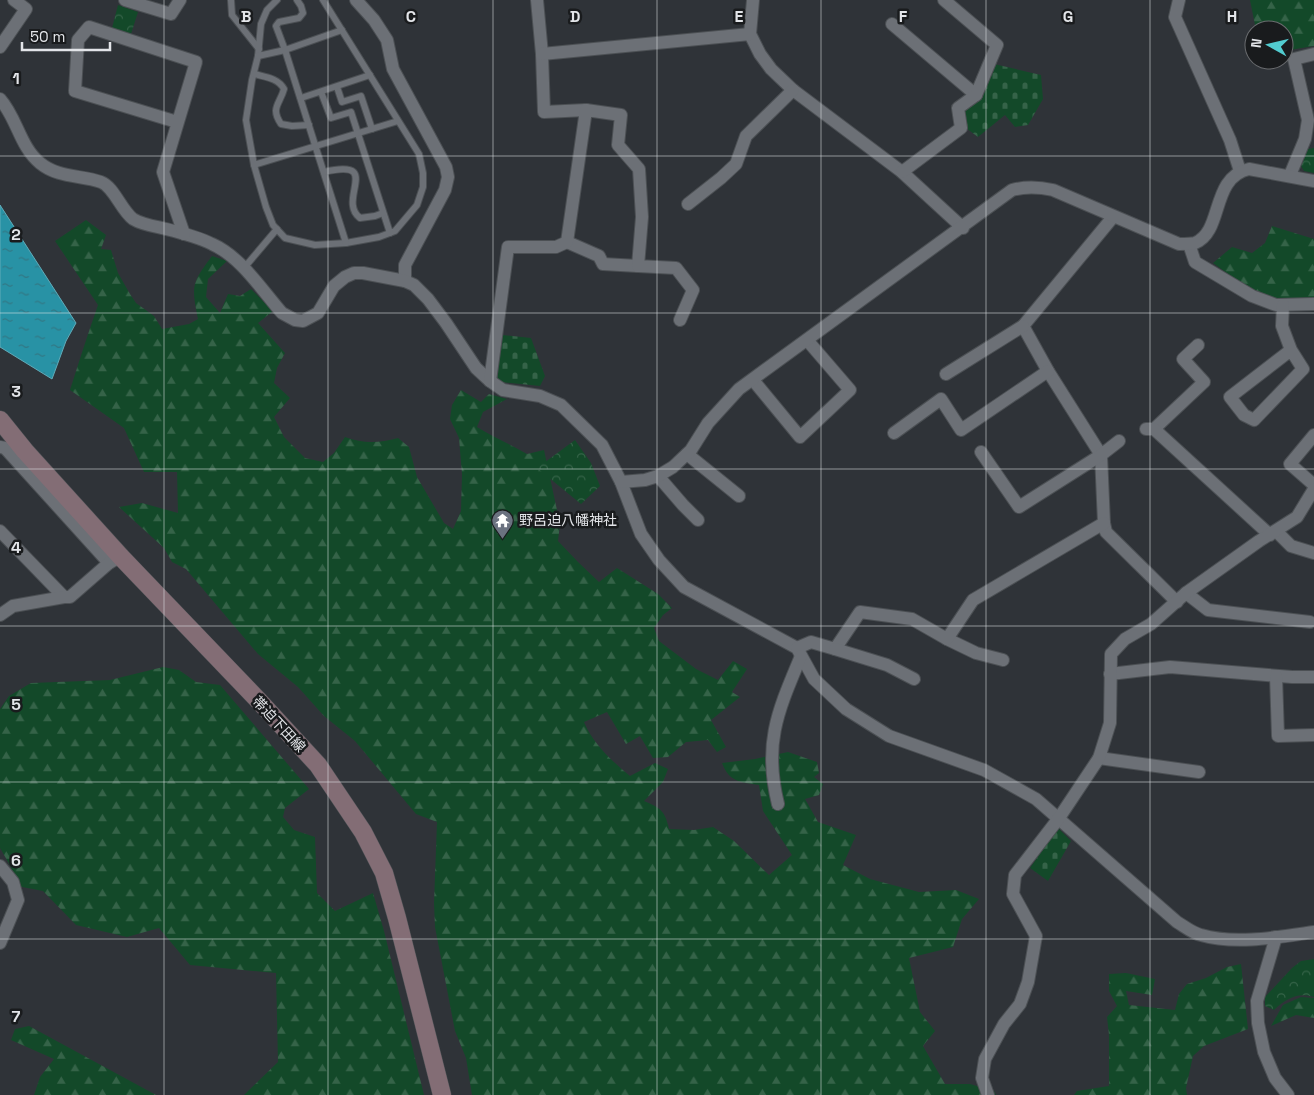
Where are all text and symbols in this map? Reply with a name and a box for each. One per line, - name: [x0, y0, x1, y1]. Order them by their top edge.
- text: B: [241, 6, 251, 27]
- text: C: [406, 6, 416, 27]
- text: D: [570, 6, 580, 27]
- text: E: [735, 6, 744, 27]
- text: F: [899, 6, 908, 27]
- text: G: [1063, 6, 1073, 27]
- text: H: [1227, 6, 1237, 27]
- scale bar: [22, 20, 110, 52]
- north arrow: [1244, 20, 1294, 70]
- text: 50 m: [30, 27, 65, 46]
- text: N: [1247, 37, 1266, 49]
- text: 1: [12, 68, 20, 89]
- text: 2: [11, 224, 21, 245]
- text: 3: [11, 381, 21, 402]
- temple icon: 野呂迫八幡神社: [491, 508, 515, 539]
- place label: 野呂迫八幡神社: [519, 511, 617, 529]
- text: 4: [11, 537, 21, 558]
- street label: 帯迫下田線: [249, 692, 309, 756]
- text: 5: [11, 694, 21, 715]
- text: 6: [11, 850, 21, 871]
- text: 7: [12, 1006, 21, 1027]

